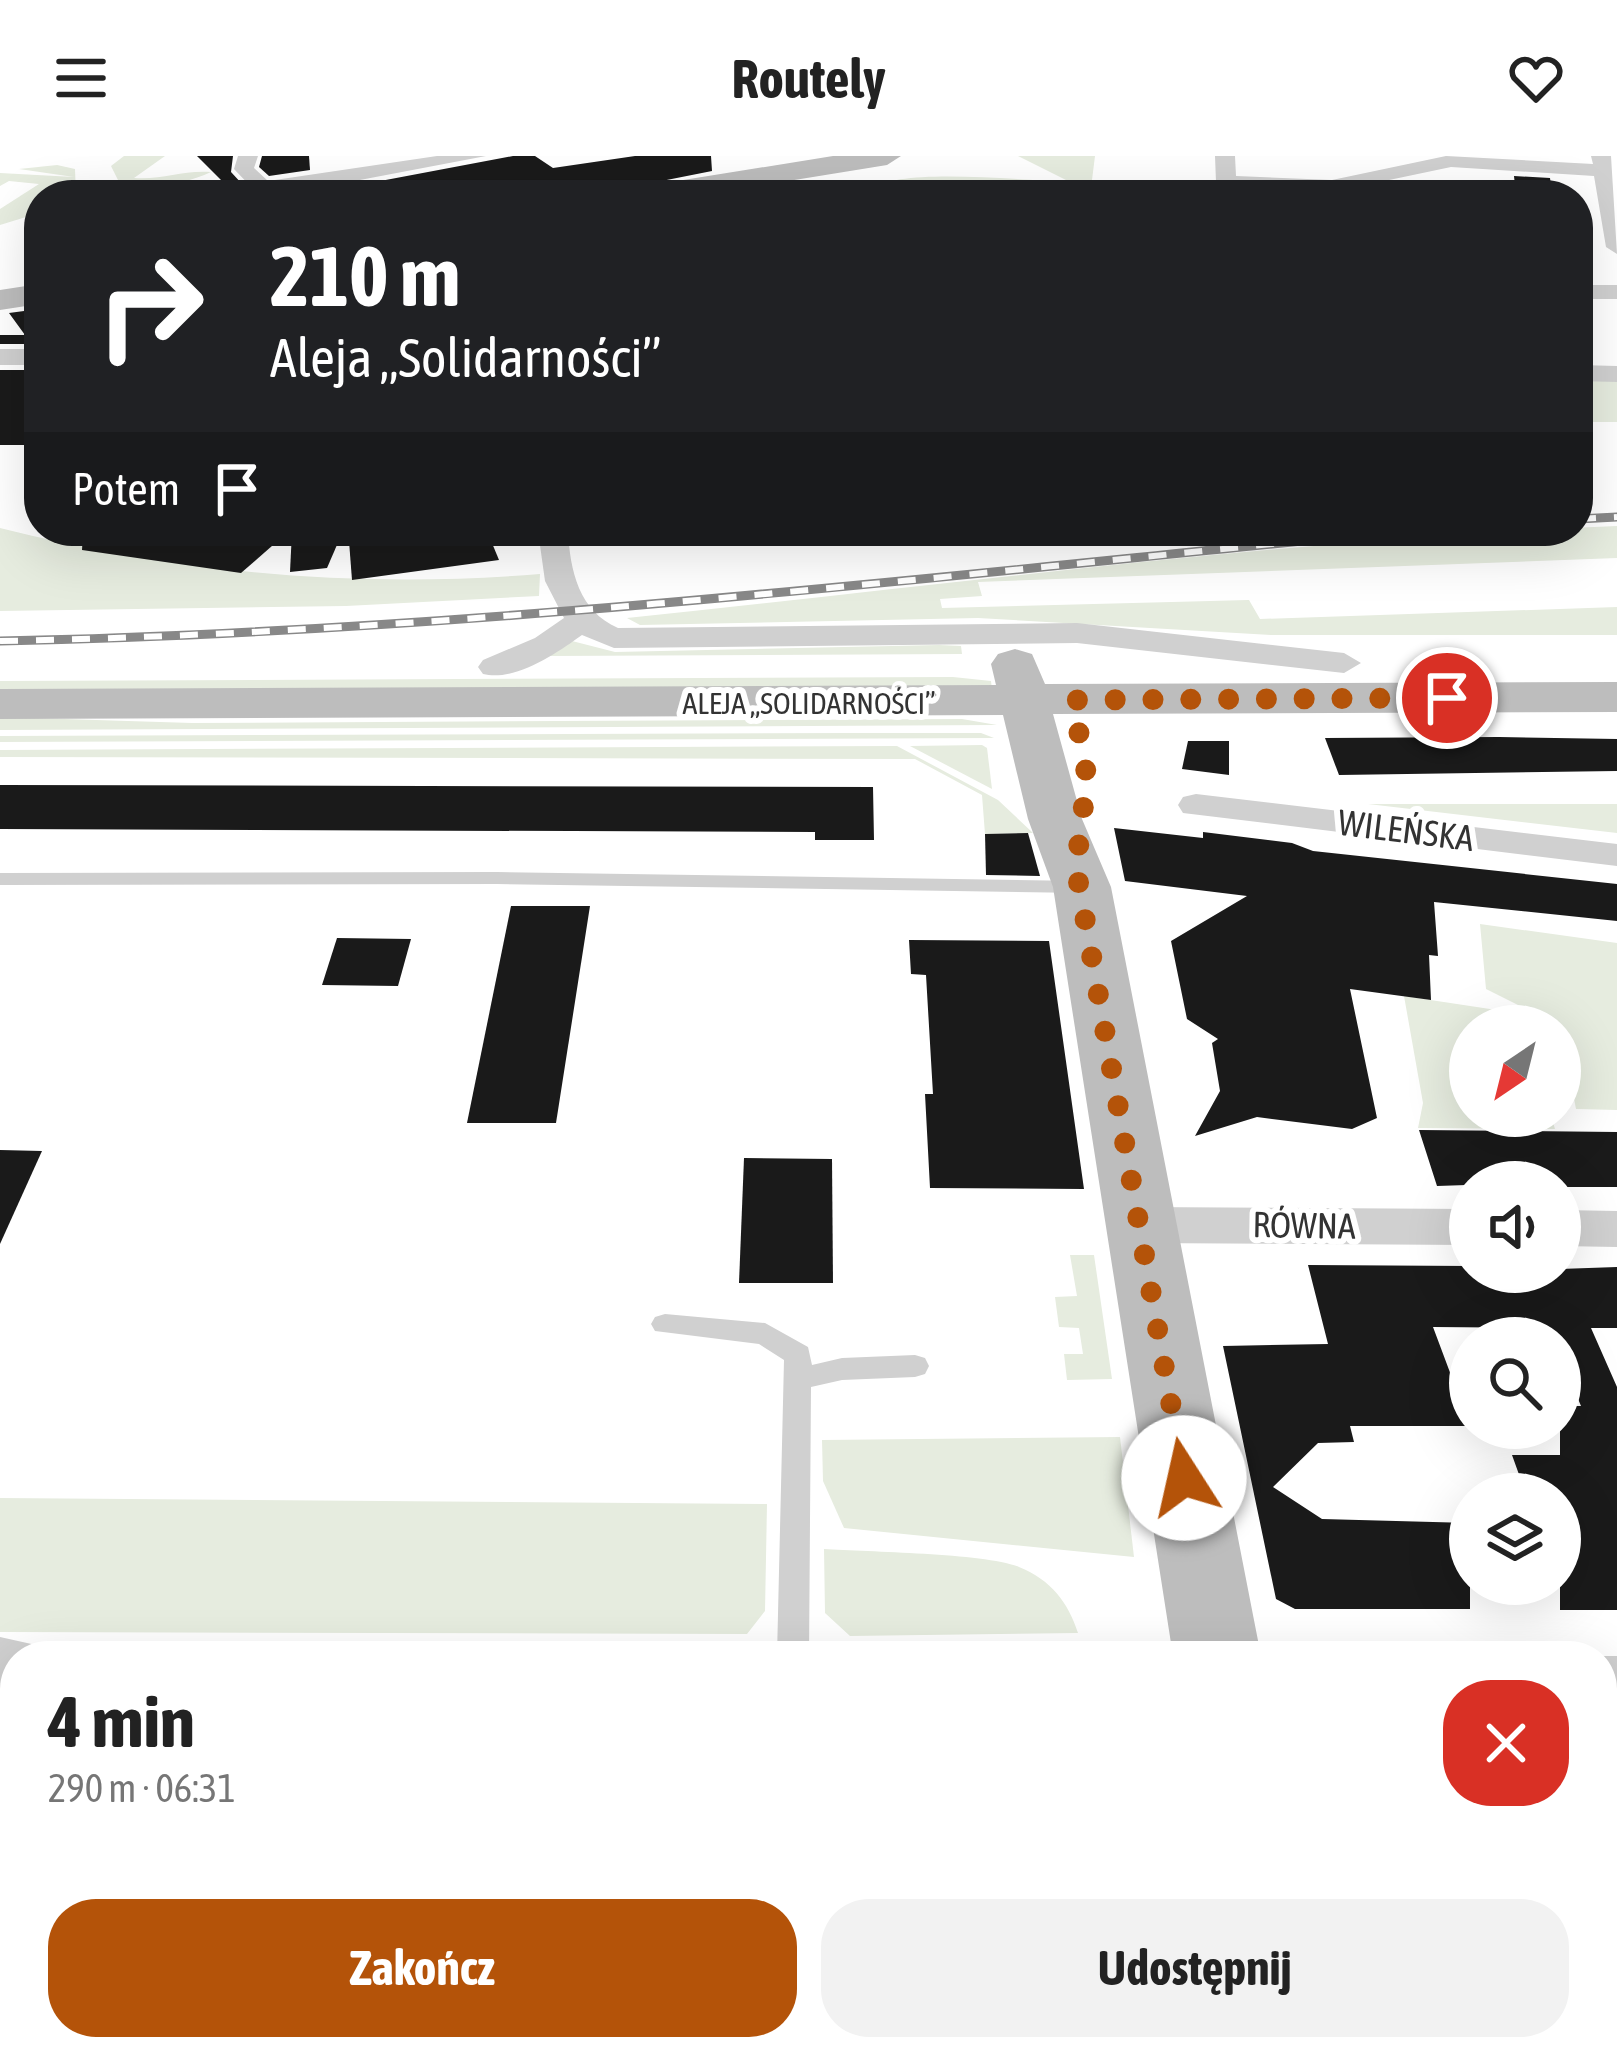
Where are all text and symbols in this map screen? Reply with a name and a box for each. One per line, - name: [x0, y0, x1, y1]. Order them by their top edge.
- icon: menu: [48, 45, 114, 111]
- icon: heart: [1503, 45, 1569, 111]
- text: Routely: [731, 48, 886, 109]
- icon: right: [72, 228, 228, 384]
- text: 210 m: [270, 228, 460, 324]
- text: Aleja „Solidarności”: [270, 327, 661, 388]
- icon: arrive: [204, 456, 270, 522]
- text: Potem: [72, 463, 180, 515]
- pin: [1396, 647, 1498, 749]
- icon: arrive: [1414, 665, 1480, 731]
- street label: ALEJA „SOLIDARNOŚCI”: [682, 686, 936, 720]
- street label: WILEŃSKA: [1336, 801, 1476, 859]
- north arrow: [1449, 1005, 1581, 1137]
- map controls: [1449, 1005, 1581, 1605]
- button: sound: [1449, 1161, 1581, 1293]
- street label: RÓWNA: [1252, 1203, 1356, 1247]
- button: search: [1449, 1317, 1581, 1449]
- position arrow: [1121, 1415, 1247, 1541]
- button: layers: [1449, 1473, 1581, 1605]
- text: 4 min: [48, 1680, 195, 1762]
- button: close: [1443, 1680, 1569, 1806]
- text: 290 m · 06:31: [48, 1766, 236, 1810]
- button: Zakończ: [48, 1899, 797, 2037]
- button: Udostępnij: [821, 1899, 1569, 2037]

